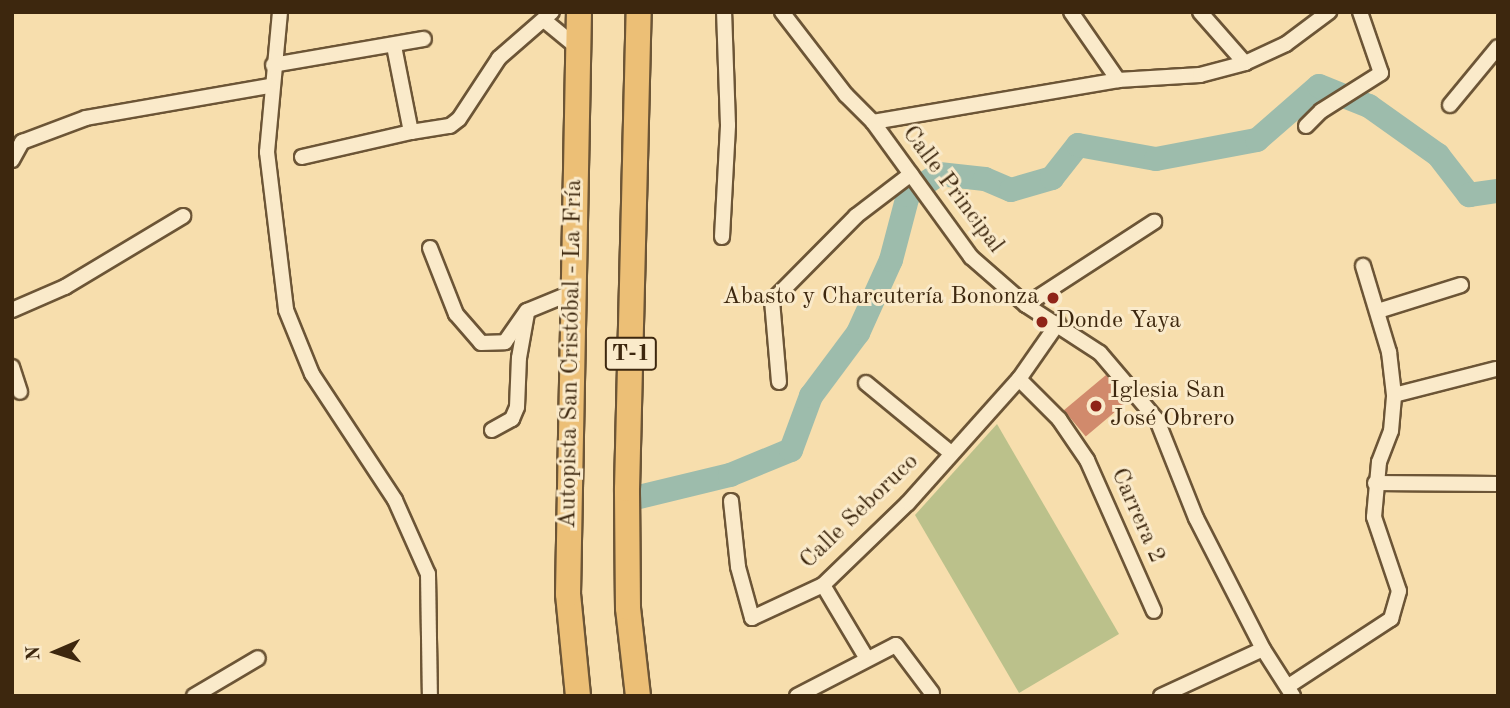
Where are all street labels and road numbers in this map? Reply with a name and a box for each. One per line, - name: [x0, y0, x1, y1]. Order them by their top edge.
- street label: Calle Principal: [895, 121, 1009, 259]
- street label: Autopista San Cristóbal - La Fría: [555, 179, 589, 529]
- road number: T-1: [605, 334, 657, 374]
- street label: Calle Seboruco: [795, 448, 925, 576]
- street label: Carrera 2: [1103, 464, 1171, 568]

